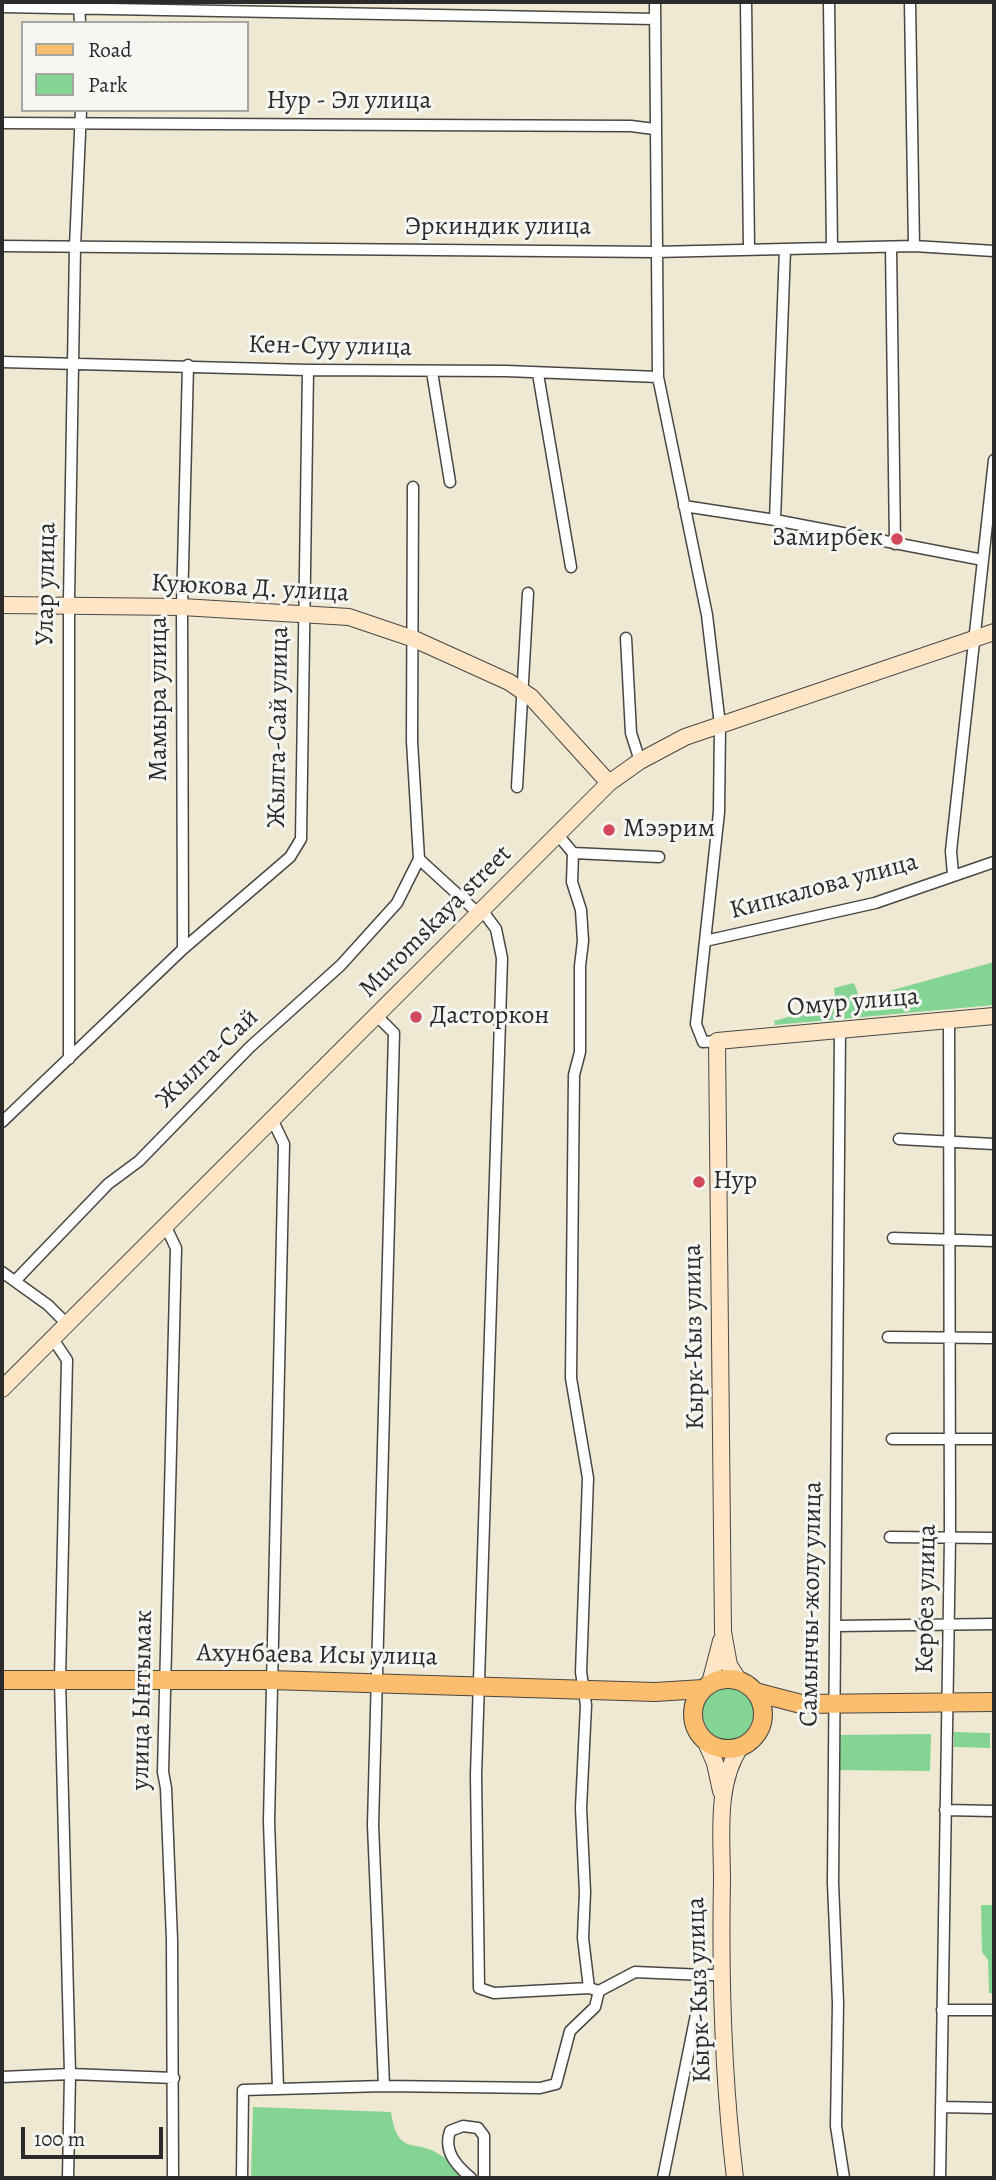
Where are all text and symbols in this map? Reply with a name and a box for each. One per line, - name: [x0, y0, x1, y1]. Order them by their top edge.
- legend: [21, 21, 248, 112]
- text: Road: [88, 36, 132, 64]
- text: Park: [88, 71, 127, 99]
- street label: Нур - Эл улица: [267, 86, 431, 118]
- street label: Эркиндик улица: [405, 212, 591, 244]
- street label: Кен-Суу улица: [248, 330, 412, 364]
- street label: Улар улица: [30, 522, 64, 646]
- place label: Замирбек: [772, 523, 883, 555]
- marker: Замирбек: [889, 531, 905, 547]
- street label: Куюкова Д. улица: [150, 568, 350, 610]
- street label: Мамыра улица: [144, 616, 176, 782]
- street label: Жылга-Сай улица: [262, 626, 296, 828]
- place label: Мээрим: [623, 814, 715, 846]
- marker: Мээрим: [601, 822, 617, 838]
- street label: Muromskaya street: [353, 839, 519, 1005]
- street label: Кипкалова улица: [727, 847, 921, 927]
- street label: Омур улица: [786, 982, 920, 1024]
- place label: Дасторкон: [430, 1001, 549, 1033]
- street label: Жылга-Сай: [150, 1003, 266, 1115]
- marker: Дасторкон: [408, 1009, 424, 1025]
- place label: Нур: [713, 1166, 757, 1198]
- marker: Нур: [691, 1174, 707, 1190]
- street label: Кырк-Кыз улица: [678, 1244, 712, 1430]
- street label: Самынчы-жолу улица: [794, 1481, 830, 1727]
- street label: Кербез улица: [910, 1524, 944, 1674]
- street label: улица Ынтымак: [126, 1610, 160, 1790]
- street label: Ахунбаева Исы улица: [196, 1638, 438, 1674]
- street label: Кырк-Кыз улица: [681, 1896, 719, 2084]
- scale bar: [24, 2114, 166, 2158]
- text: 100 m: [34, 2125, 85, 2153]

